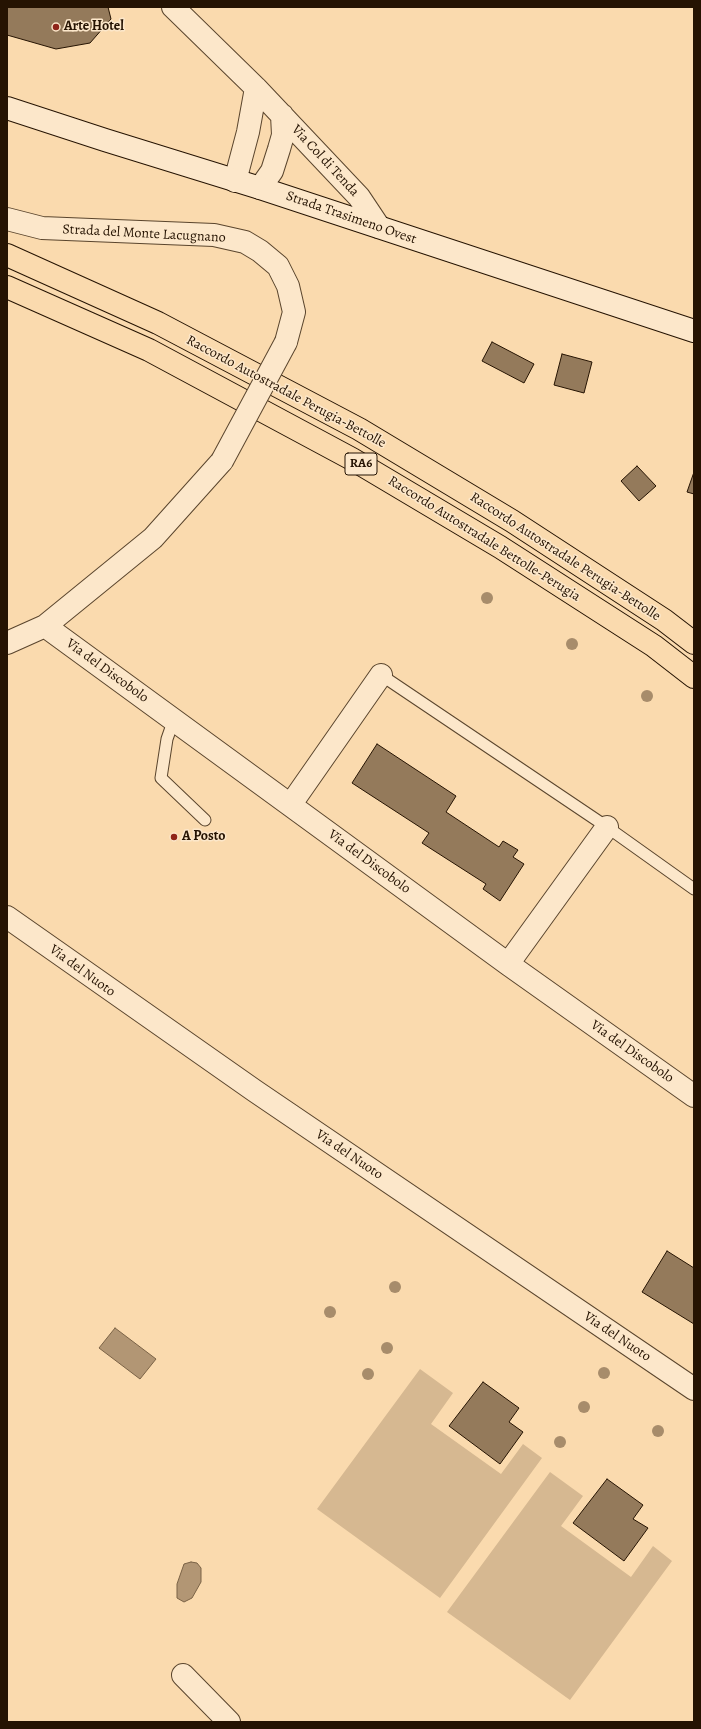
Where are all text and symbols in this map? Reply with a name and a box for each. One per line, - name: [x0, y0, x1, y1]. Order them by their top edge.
- place label: Arte Hotel: [64, 19, 124, 35]
- marker: Arte Hotel: [51, 22, 61, 32]
- street label: Via Col di Tenda: [288, 122, 362, 200]
- street label: Strada Trasimeno Ovest: [284, 188, 418, 248]
- street label: Strada del Monte Lacugnano: [62, 221, 226, 247]
- street label: Raccordo Autostradale Perugia-Bettolle: [183, 332, 389, 452]
- road number: RA6: [345, 453, 377, 475]
- street label: Raccordo Autostradale Bettolle-Perugia: [385, 473, 583, 605]
- street label: Raccordo Autostradale Perugia-Bettolle: [467, 489, 663, 625]
- street label: Via del Discobolo: [63, 635, 151, 707]
- street label: Via del Discobolo: [325, 826, 413, 898]
- place label: A Posto: [182, 829, 226, 845]
- marker: A Posto: [169, 832, 179, 842]
- street label: Via del Nuoto: [46, 941, 118, 1001]
- street label: Via del Discobolo: [587, 1017, 677, 1087]
- street label: Via del Nuoto: [312, 1126, 386, 1184]
- street label: Via del Nuoto: [580, 1308, 654, 1366]

